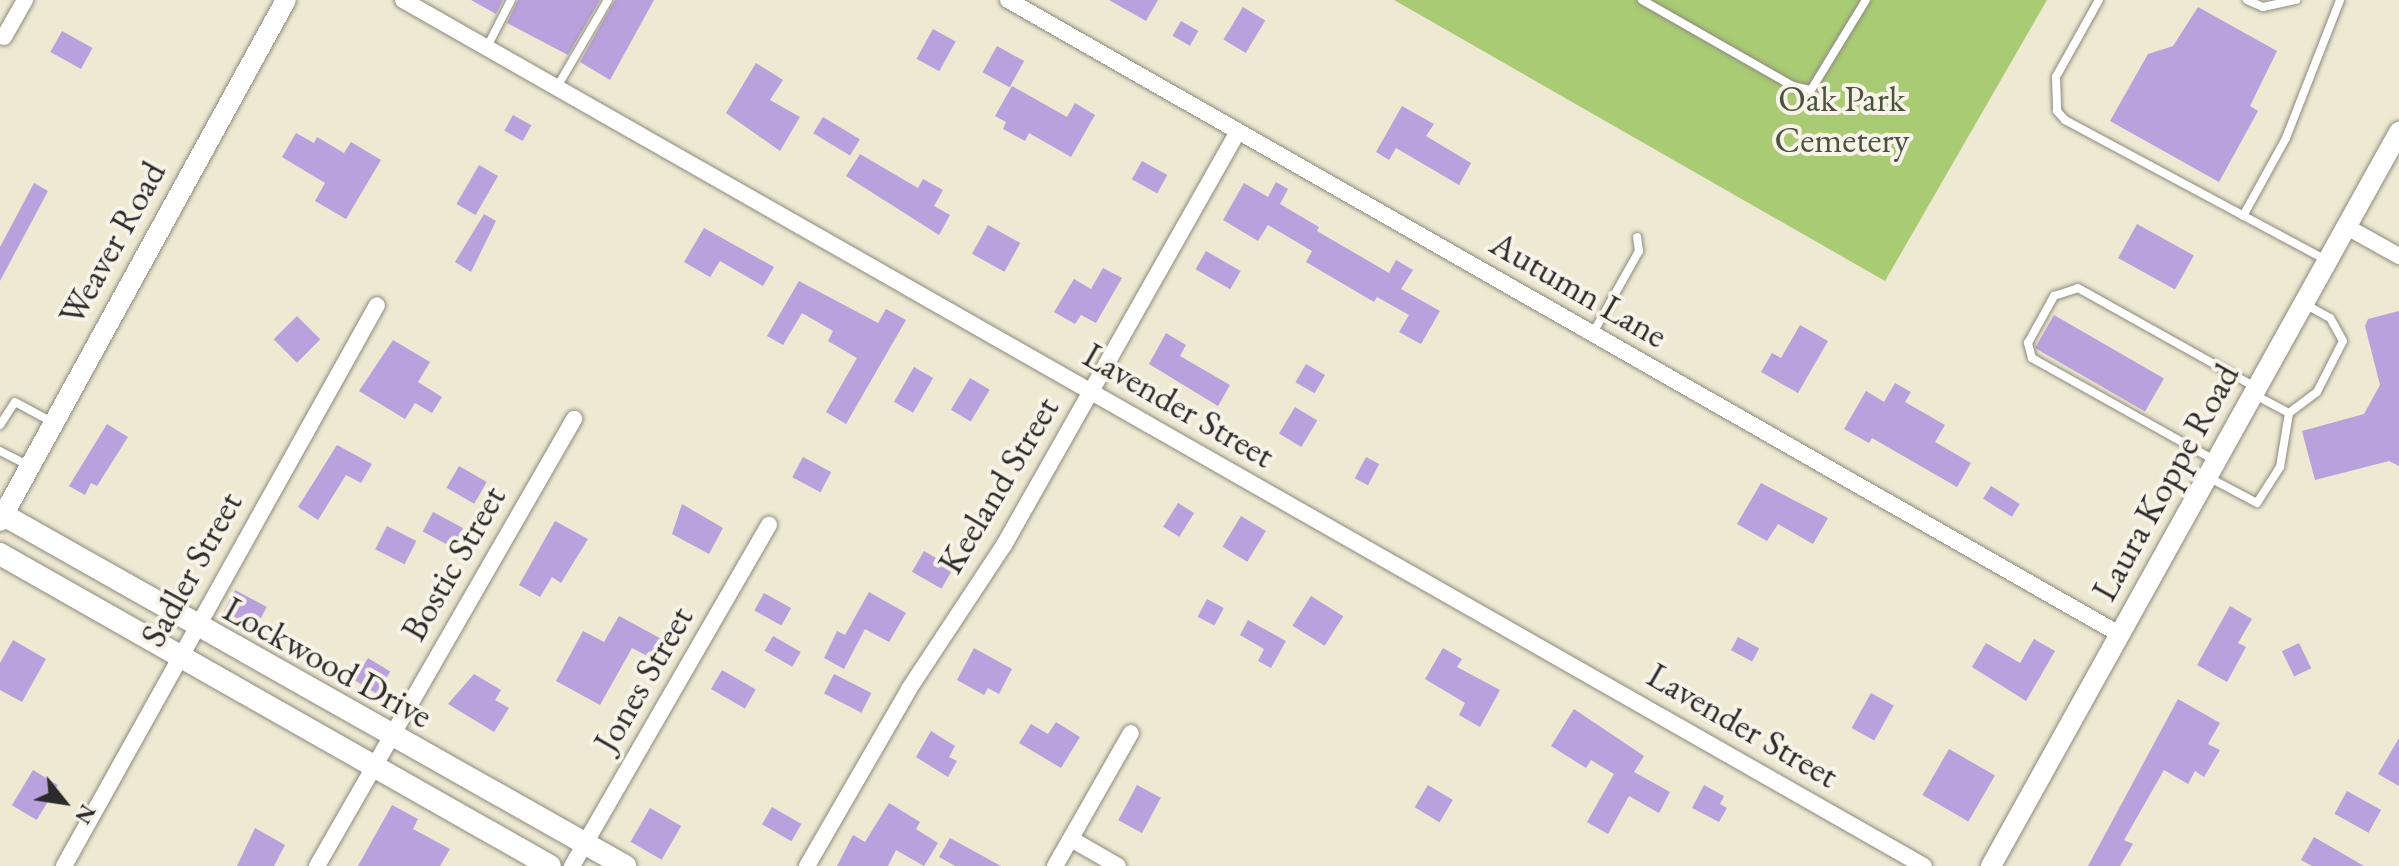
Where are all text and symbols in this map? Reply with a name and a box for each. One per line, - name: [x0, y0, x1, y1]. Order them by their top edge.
- park label: Oak Park Cemetery: [1775, 76, 1909, 161]
- street label: Weaver Road: [49, 154, 175, 332]
- street label: Autumn Lane: [1483, 221, 1675, 357]
- street label: Lavender Street: [1076, 333, 1282, 477]
- street label: Laura Koppe Road: [2082, 356, 2248, 608]
- street label: Keeland Street: [928, 389, 1068, 581]
- street label: Bostic Street: [391, 478, 515, 648]
- street label: Sadler Street: [131, 484, 251, 654]
- street label: Lockwood Drive: [216, 587, 440, 737]
- street label: Jones Street: [584, 598, 702, 760]
- street label: Lavender Street: [1640, 653, 1846, 797]
- north arrow: [24, 762, 104, 842]
- text: N: [68, 799, 102, 829]

